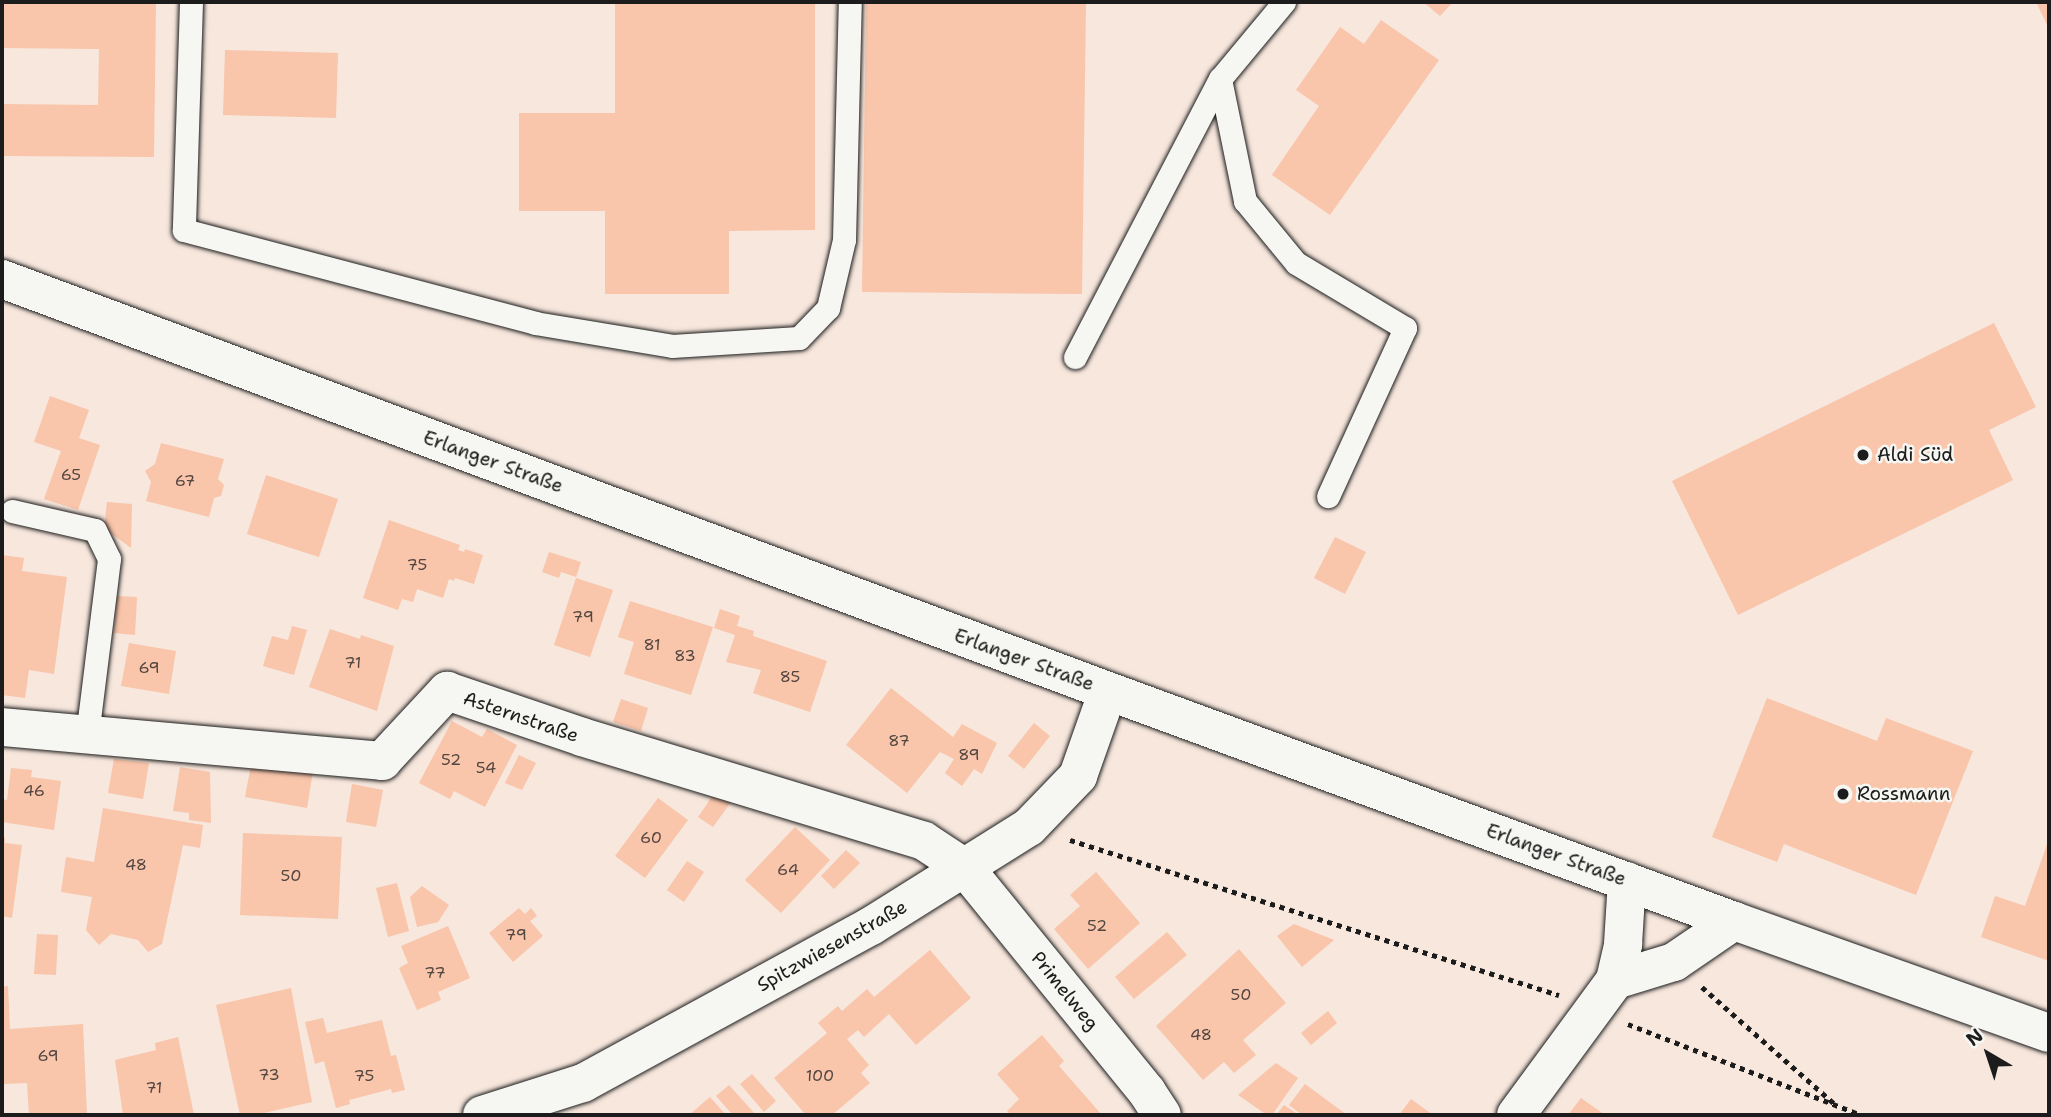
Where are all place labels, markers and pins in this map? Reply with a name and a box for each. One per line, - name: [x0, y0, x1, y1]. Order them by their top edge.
- place label: Aldi Süd: [1877, 444, 1953, 466]
- marker: Aldi Süd: [1855, 447, 1871, 463]
- place label: Rossmann: [1857, 783, 1950, 805]
- marker: Rossmann: [1835, 786, 1851, 802]

